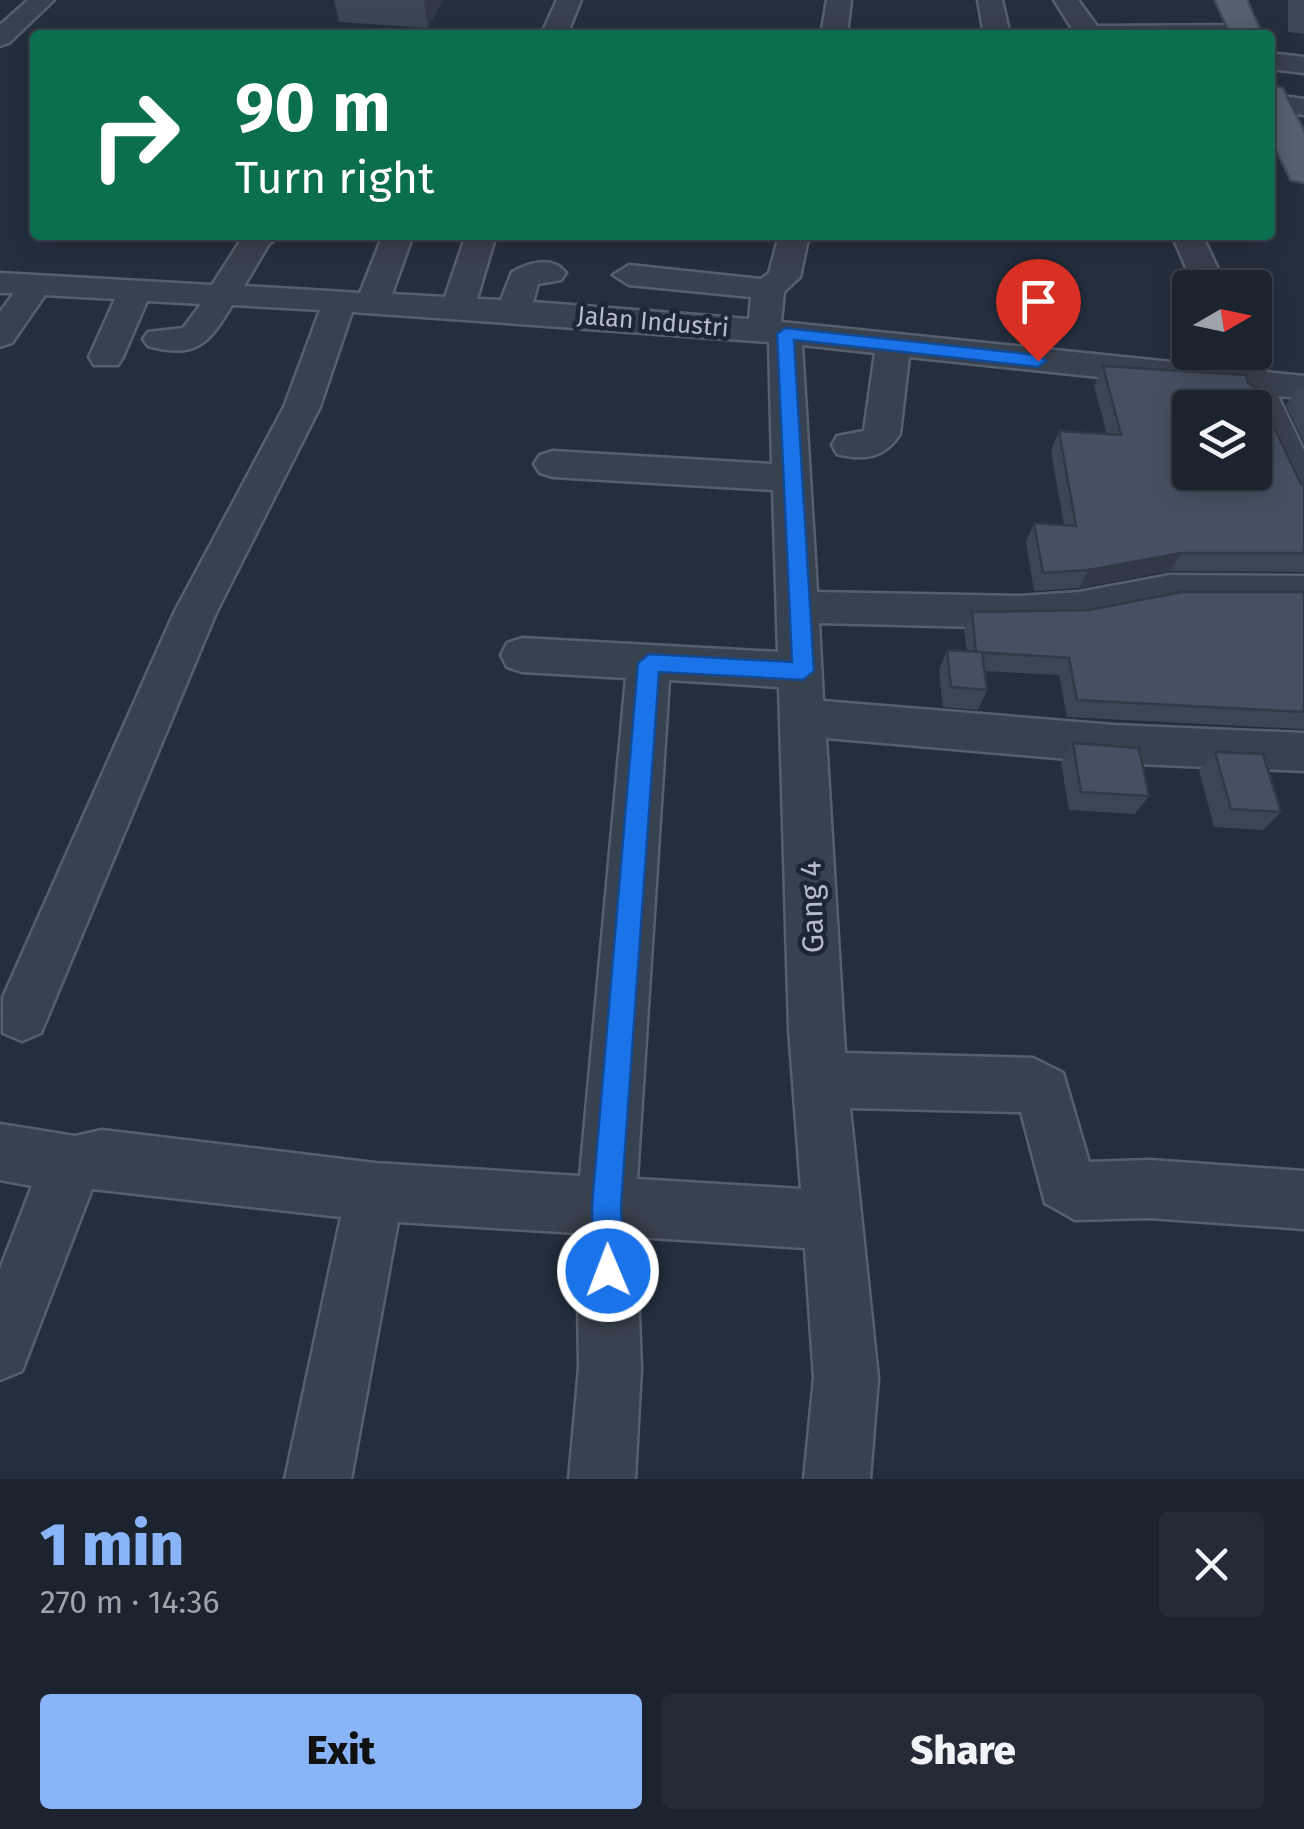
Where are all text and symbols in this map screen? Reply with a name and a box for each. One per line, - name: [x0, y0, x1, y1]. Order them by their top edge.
- text: 90 m: [235, 66, 391, 150]
- icon: right: [70, 70, 200, 200]
- text: Turn right: [235, 151, 434, 205]
- pin: [996, 259, 1081, 362]
- north arrow: [1172, 270, 1272, 370]
- map controls: [1172, 270, 1272, 490]
- icon: arrive: [1011, 274, 1066, 329]
- street label: Jalan Industri: [576, 300, 730, 344]
- button: layers: [1172, 390, 1272, 490]
- street label: Gang 4: [792, 860, 832, 954]
- position arrow: [556, 1219, 660, 1323]
- text: 1 min: [40, 1509, 184, 1581]
- button: close: [1159, 1512, 1264, 1617]
- text: 270 m · 14:36: [40, 1583, 220, 1621]
- button: Exit: [40, 1694, 642, 1809]
- button: Share: [662, 1694, 1264, 1809]

